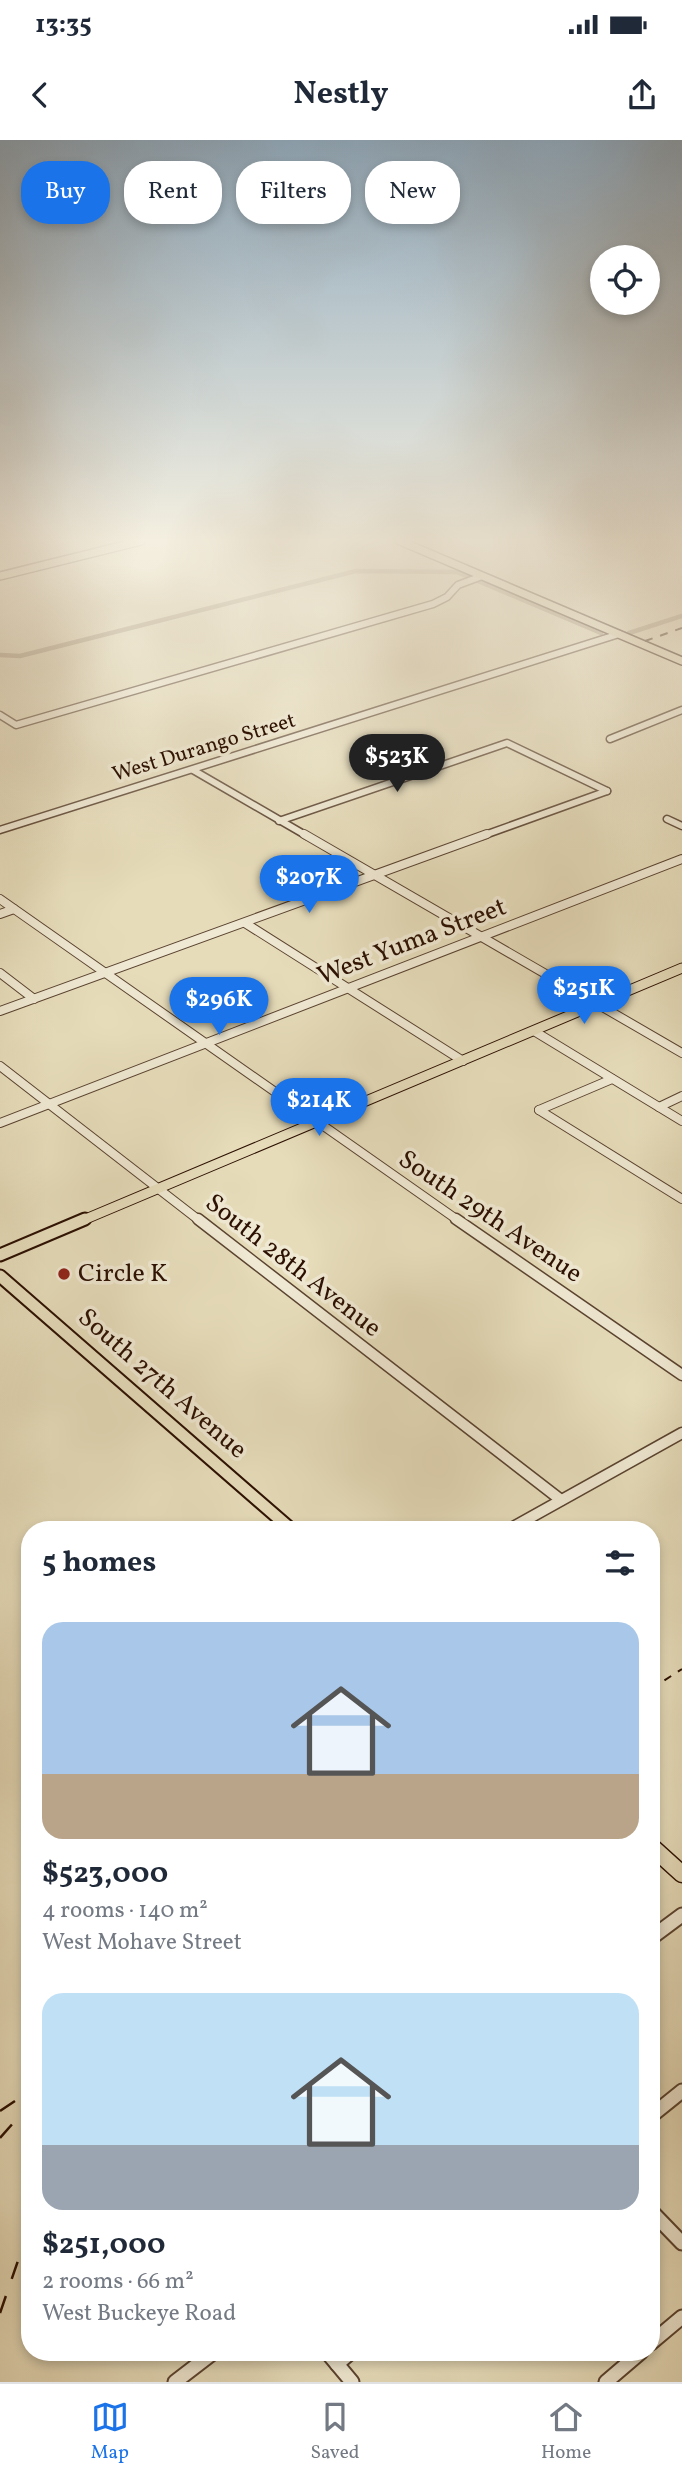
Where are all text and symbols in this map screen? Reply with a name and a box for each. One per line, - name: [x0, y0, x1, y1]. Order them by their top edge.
- text: 13:35: [35, 7, 92, 43]
- text: Nestly: [294, 73, 388, 117]
- icon: back: [21, 76, 59, 114]
- icon: share: [623, 76, 661, 114]
- chip: Buy: [21, 161, 110, 224]
- chip: Rent: [124, 161, 222, 224]
- chip: Filters: [236, 161, 351, 224]
- chip: New: [365, 161, 460, 224]
- map controls: [590, 245, 660, 315]
- button: locate: [590, 245, 660, 315]
- street label: West Durango Street: [109, 706, 299, 790]
- pin: $523K: [348, 734, 446, 794]
- text: $523K: [365, 741, 429, 773]
- pin: $207K: [260, 856, 358, 915]
- text: $207K: [276, 862, 342, 894]
- street label: West Yuma Street: [312, 889, 512, 995]
- pin: $251K: [535, 966, 633, 1026]
- text: $251K: [553, 973, 615, 1005]
- pin: $296K: [170, 978, 268, 1037]
- text: $296K: [185, 984, 253, 1016]
- pin: $214K: [270, 1079, 368, 1138]
- text: $214K: [287, 1085, 351, 1117]
- street label: South 29th Avenue: [391, 1142, 589, 1292]
- street label: South 28th Avenue: [197, 1186, 389, 1346]
- place label: Circle K: [78, 1256, 168, 1292]
- marker: Circle K: [56, 1266, 72, 1282]
- street label: South 27th Avenue: [70, 1300, 254, 1468]
- text: 5 homes: [42, 1542, 156, 1584]
- icon: filters: [601, 1544, 639, 1582]
- icon: home: [278, 1668, 404, 1794]
- text: $523,000: [42, 1853, 168, 1895]
- text: 4 rooms · 140 m²: [42, 1895, 208, 1927]
- text: West Mohave Street: [42, 1927, 242, 1959]
- icon: home: [278, 2039, 404, 2165]
- text: $251,000: [42, 2224, 166, 2266]
- text: 2 rooms · 66 m²: [42, 2266, 194, 2298]
- text: West Buckeye Road: [42, 2298, 236, 2330]
- tab: Map: [91, 2398, 129, 2466]
- tab: Saved: [310, 2398, 359, 2466]
- tab: Home: [541, 2398, 591, 2466]

